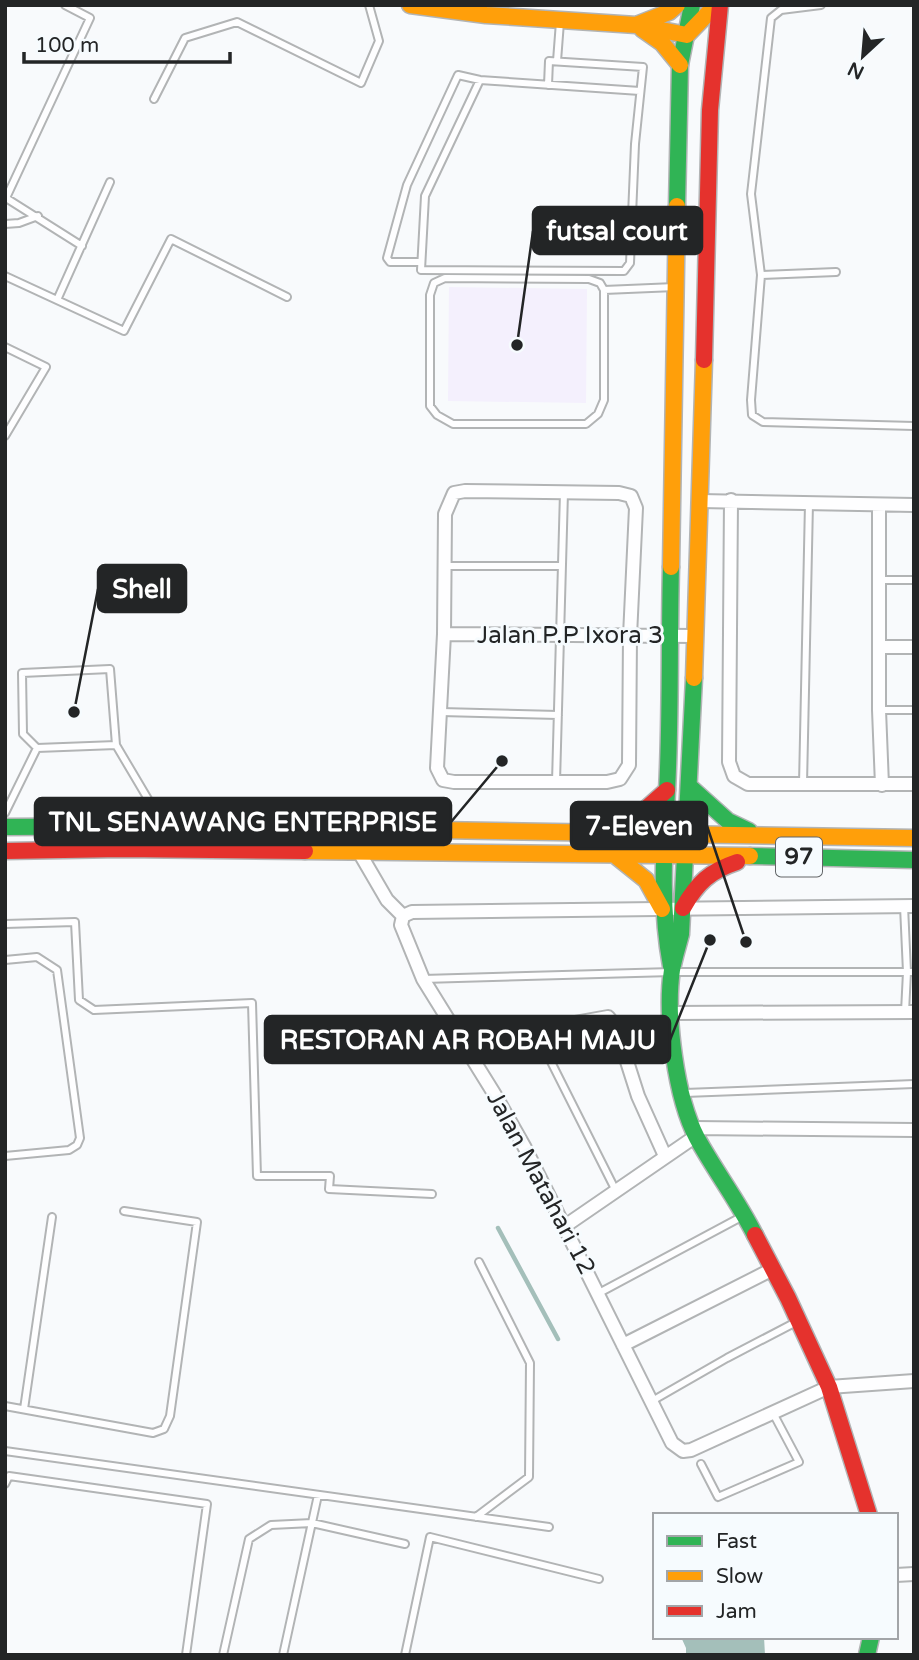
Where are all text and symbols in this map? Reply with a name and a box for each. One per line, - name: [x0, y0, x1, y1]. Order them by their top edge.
- scale bar: [24, 21, 231, 65]
- north arrow: [828, 21, 898, 91]
- text: 100 m: [35, 33, 99, 58]
- text: N: [844, 57, 868, 84]
- callout: futsal court: [533, 207, 702, 254]
- text: futsal court: [546, 216, 688, 247]
- callout: Shell: [98, 565, 186, 612]
- text: Shell: [112, 574, 172, 605]
- street label: Jalan P.P Ixora 3: [477, 621, 663, 650]
- callout: TNL SENAWANG ENTERPRISE: [35, 798, 451, 845]
- callout: 7-Eleven: [571, 802, 707, 849]
- text: TNL SENAWANG ENTERPRISE: [48, 807, 437, 838]
- text: 7-Eleven: [585, 811, 693, 842]
- road number: 97: [776, 838, 822, 876]
- callout: RESTORAN AR ROBAH MAJU: [265, 1016, 670, 1063]
- text: RESTORAN AR ROBAH MAJU: [280, 1025, 656, 1056]
- street label: Jalan Matahari 12: [480, 1086, 602, 1280]
- legend: [653, 1513, 898, 1639]
- text: Fast: [716, 1529, 757, 1554]
- text: Slow: [716, 1564, 764, 1589]
- text: Jam: [716, 1599, 757, 1624]

